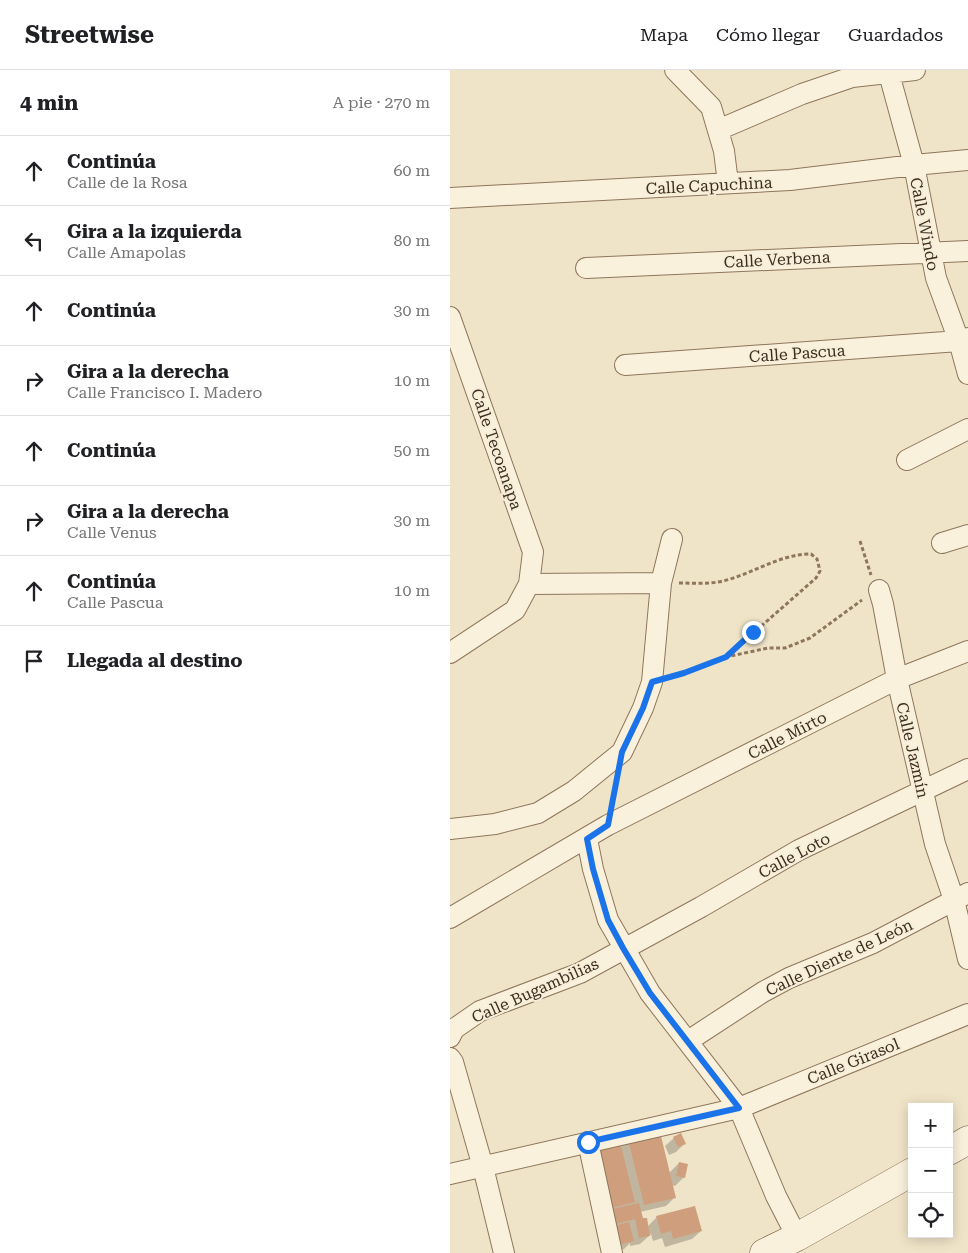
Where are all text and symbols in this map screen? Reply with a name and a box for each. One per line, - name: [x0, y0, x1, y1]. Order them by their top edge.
- text: Streetwise: [25, 21, 154, 49]
- text: Mapa: [640, 24, 688, 45]
- text: Cómo llegar: [716, 24, 820, 45]
- text: Guardados: [848, 24, 943, 45]
- text: 4 min: [20, 91, 78, 115]
- text: A pie · 270 m: [333, 93, 430, 112]
- text: Continúa: [67, 150, 156, 173]
- icon: ahead: [20, 157, 48, 185]
- text: 60 m: [393, 161, 430, 180]
- text: Calle de la Rosa: [67, 173, 188, 192]
- street label: Calle Capuchina: [645, 173, 773, 198]
- street label: Calle Windo: [906, 176, 943, 272]
- text: Gira a la izquierda: [67, 220, 242, 243]
- icon: left: [20, 227, 48, 255]
- text: 80 m: [393, 231, 430, 250]
- text: Calle Amapolas: [67, 243, 186, 262]
- street label: Calle Verbena: [723, 247, 831, 272]
- icon: ahead: [20, 297, 48, 325]
- text: Continúa: [67, 299, 156, 322]
- text: 30 m: [393, 301, 430, 320]
- street label: Calle Pascua: [748, 341, 846, 366]
- text: Gira a la derecha: [67, 360, 229, 383]
- icon: right: [20, 367, 48, 395]
- text: 10 m: [393, 371, 430, 390]
- text: Calle Francisco I. Madero: [67, 383, 262, 402]
- street label: Calle Tecoanapa: [467, 386, 526, 512]
- icon: ahead: [20, 437, 48, 465]
- text: Continúa: [67, 439, 156, 462]
- text: 50 m: [393, 441, 430, 460]
- text: Gira a la derecha: [67, 500, 229, 523]
- icon: right: [20, 507, 48, 535]
- text: 30 m: [393, 511, 430, 530]
- text: Calle Venus: [67, 523, 157, 542]
- text: Continúa: [67, 570, 156, 593]
- icon: ahead: [20, 577, 48, 605]
- text: 10 m: [393, 581, 430, 600]
- text: Calle Pascua: [67, 593, 164, 612]
- route end: [742, 621, 765, 644]
- icon: arrive: [20, 647, 48, 675]
- text: Llegada al destino: [67, 649, 243, 672]
- street label: Calle Jazmín: [892, 700, 933, 800]
- street label: Calle Mirto: [745, 707, 830, 763]
- street label: Calle Loto: [755, 829, 833, 882]
- street label: Calle Diente de León: [763, 915, 916, 1000]
- street label: Calle Bugambilias: [469, 954, 602, 1027]
- street label: Calle Girasol: [804, 1034, 902, 1089]
- map controls: [908, 1103, 953, 1238]
- button: +: [908, 1103, 953, 1148]
- route start: [577, 1131, 600, 1154]
- button: −: [908, 1148, 953, 1193]
- button: locate: [908, 1193, 953, 1238]

